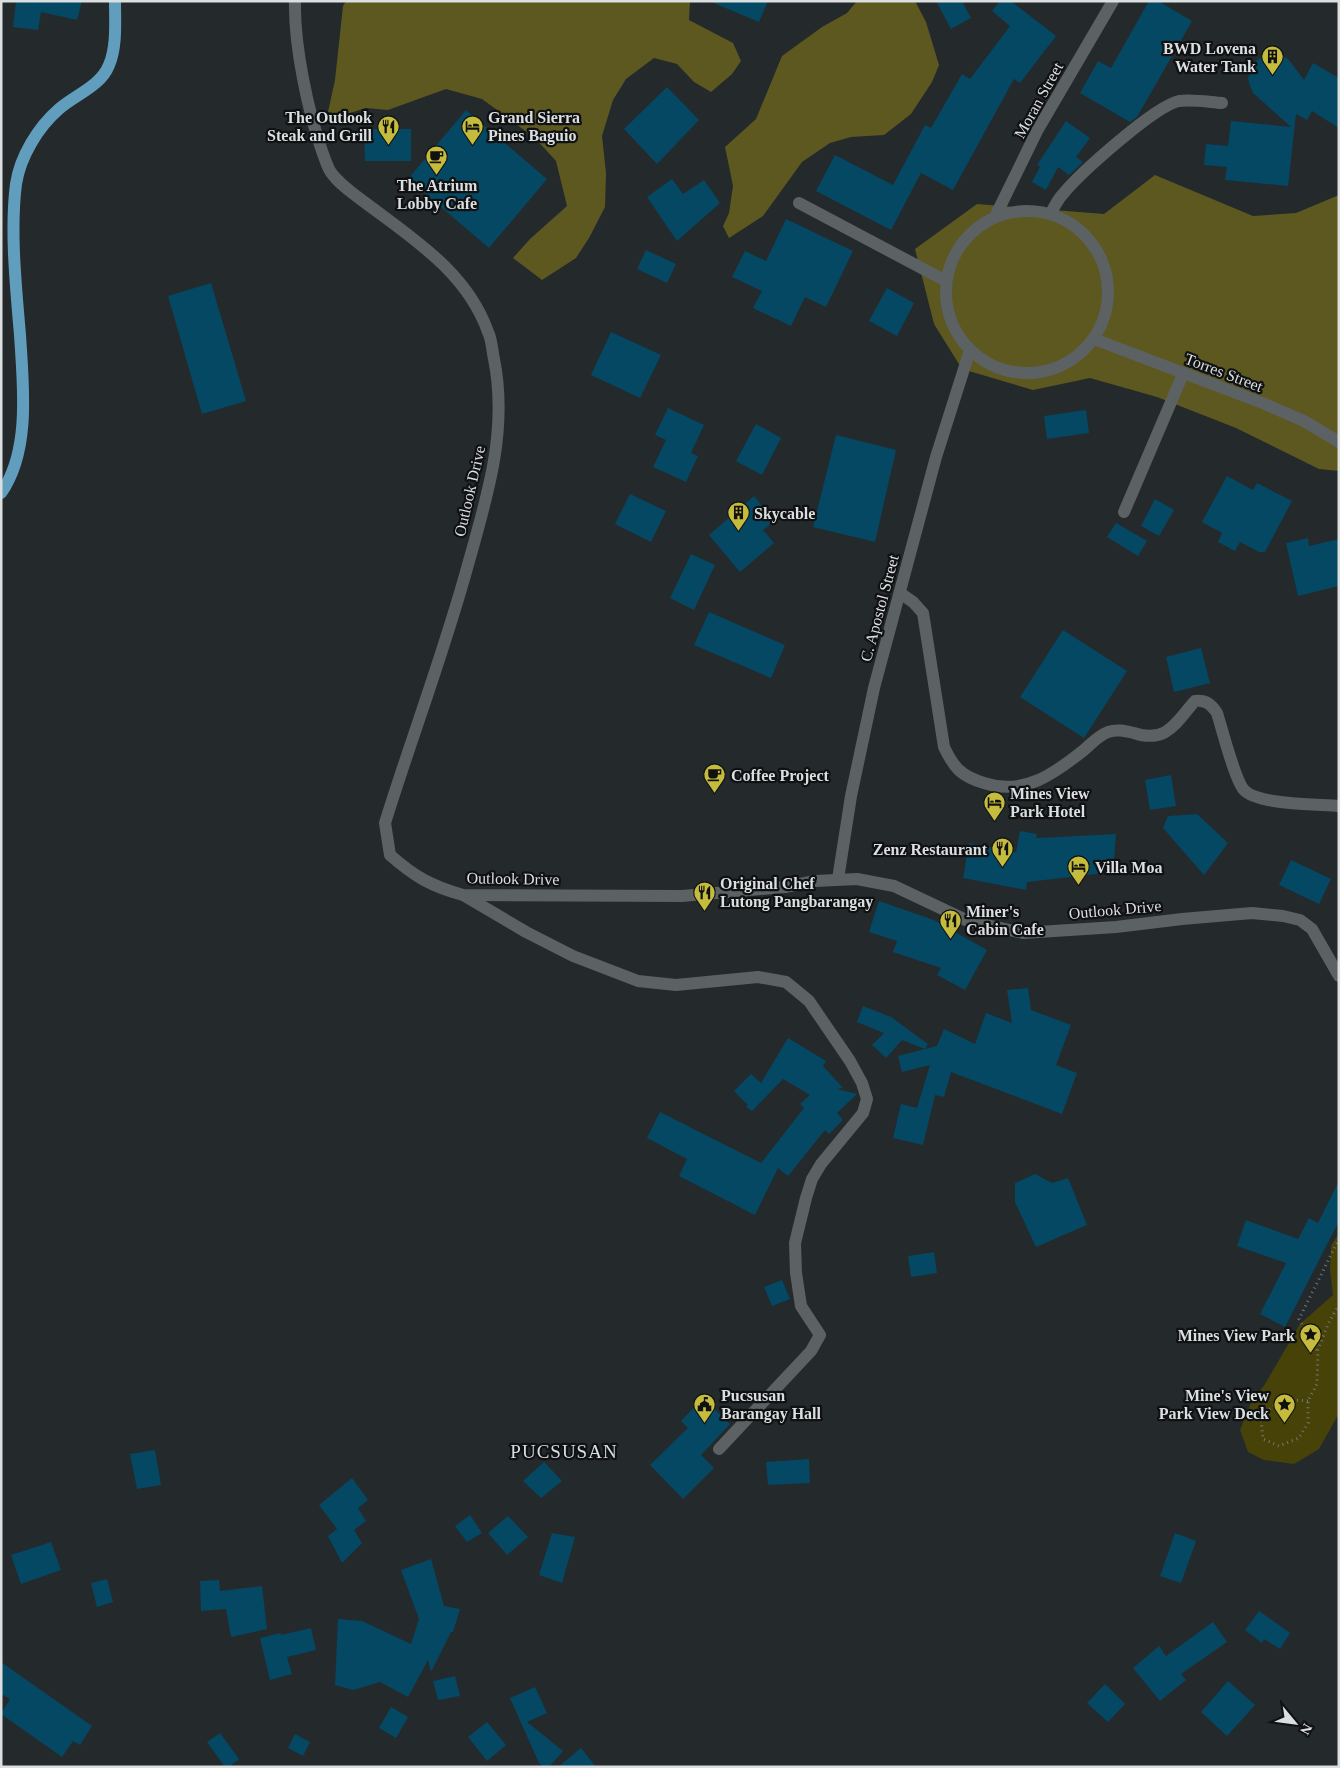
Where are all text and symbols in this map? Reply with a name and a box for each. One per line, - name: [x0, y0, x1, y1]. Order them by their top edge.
- place label: BWD Lovena Water Tank: [1163, 40, 1256, 75]
- building icon: BWD Lovena Water Tank: [1260, 45, 1284, 76]
- street label: Moran Street: [1011, 59, 1066, 141]
- place label: The Outlook Steak and Grill: [267, 109, 373, 144]
- place label: Grand Sierra Pines Baguio: [488, 109, 580, 145]
- restaurant icon: The Outlook Steak and Grill: [376, 114, 400, 145]
- hotel icon: Grand Sierra Pines Baguio: [460, 114, 484, 145]
- cafe icon: The Atrium Lobby Cafe: [425, 144, 449, 175]
- place label: The Atrium Lobby Cafe: [397, 177, 478, 213]
- street label: Torres Street: [1183, 350, 1266, 395]
- street label: Outlook Drive: [451, 444, 488, 538]
- building icon: Skycable: [726, 501, 750, 532]
- place label: Skycable: [754, 505, 815, 523]
- street label: C. Apostol Street: [857, 552, 903, 664]
- cafe icon: Coffee Project: [703, 763, 727, 794]
- place label: Coffee Project: [731, 767, 830, 785]
- place label: Mines View Park Hotel: [1010, 785, 1090, 820]
- hotel icon: Mines View Park Hotel: [982, 790, 1006, 821]
- restaurant icon: Zenz Restaurant: [991, 837, 1015, 868]
- place label: Zenz Restaurant: [873, 841, 988, 858]
- hotel icon: Villa Moa: [1067, 855, 1091, 886]
- place label: Villa Moa: [1095, 859, 1162, 876]
- street label: Outlook Drive: [466, 869, 560, 888]
- place label: Original Chef Lutong Pangbarangay: [720, 875, 873, 911]
- restaurant icon: Original Chef Lutong Pangbarangay: [692, 880, 716, 911]
- street label: Outlook Drive: [1068, 897, 1162, 922]
- place label: Miner's Cabin Cafe: [966, 903, 1044, 938]
- restaurant icon: Miner's Cabin Cafe: [938, 908, 962, 939]
- place icon: Mines View Park: [1299, 1323, 1323, 1354]
- place label: Mines View Park: [1178, 1327, 1295, 1344]
- place label: Pucsusan Barangay Hall: [721, 1387, 822, 1423]
- place label: Mine's View Park View Deck: [1159, 1387, 1269, 1422]
- public building icon: Pucsusan Barangay Hall: [693, 1392, 717, 1423]
- place icon: Mine's View Park View Deck: [1273, 1392, 1297, 1423]
- district label: PUCSUSAN: [510, 1441, 618, 1462]
- north arrow: [1270, 1698, 1320, 1748]
- text: N: [1297, 1721, 1315, 1737]

